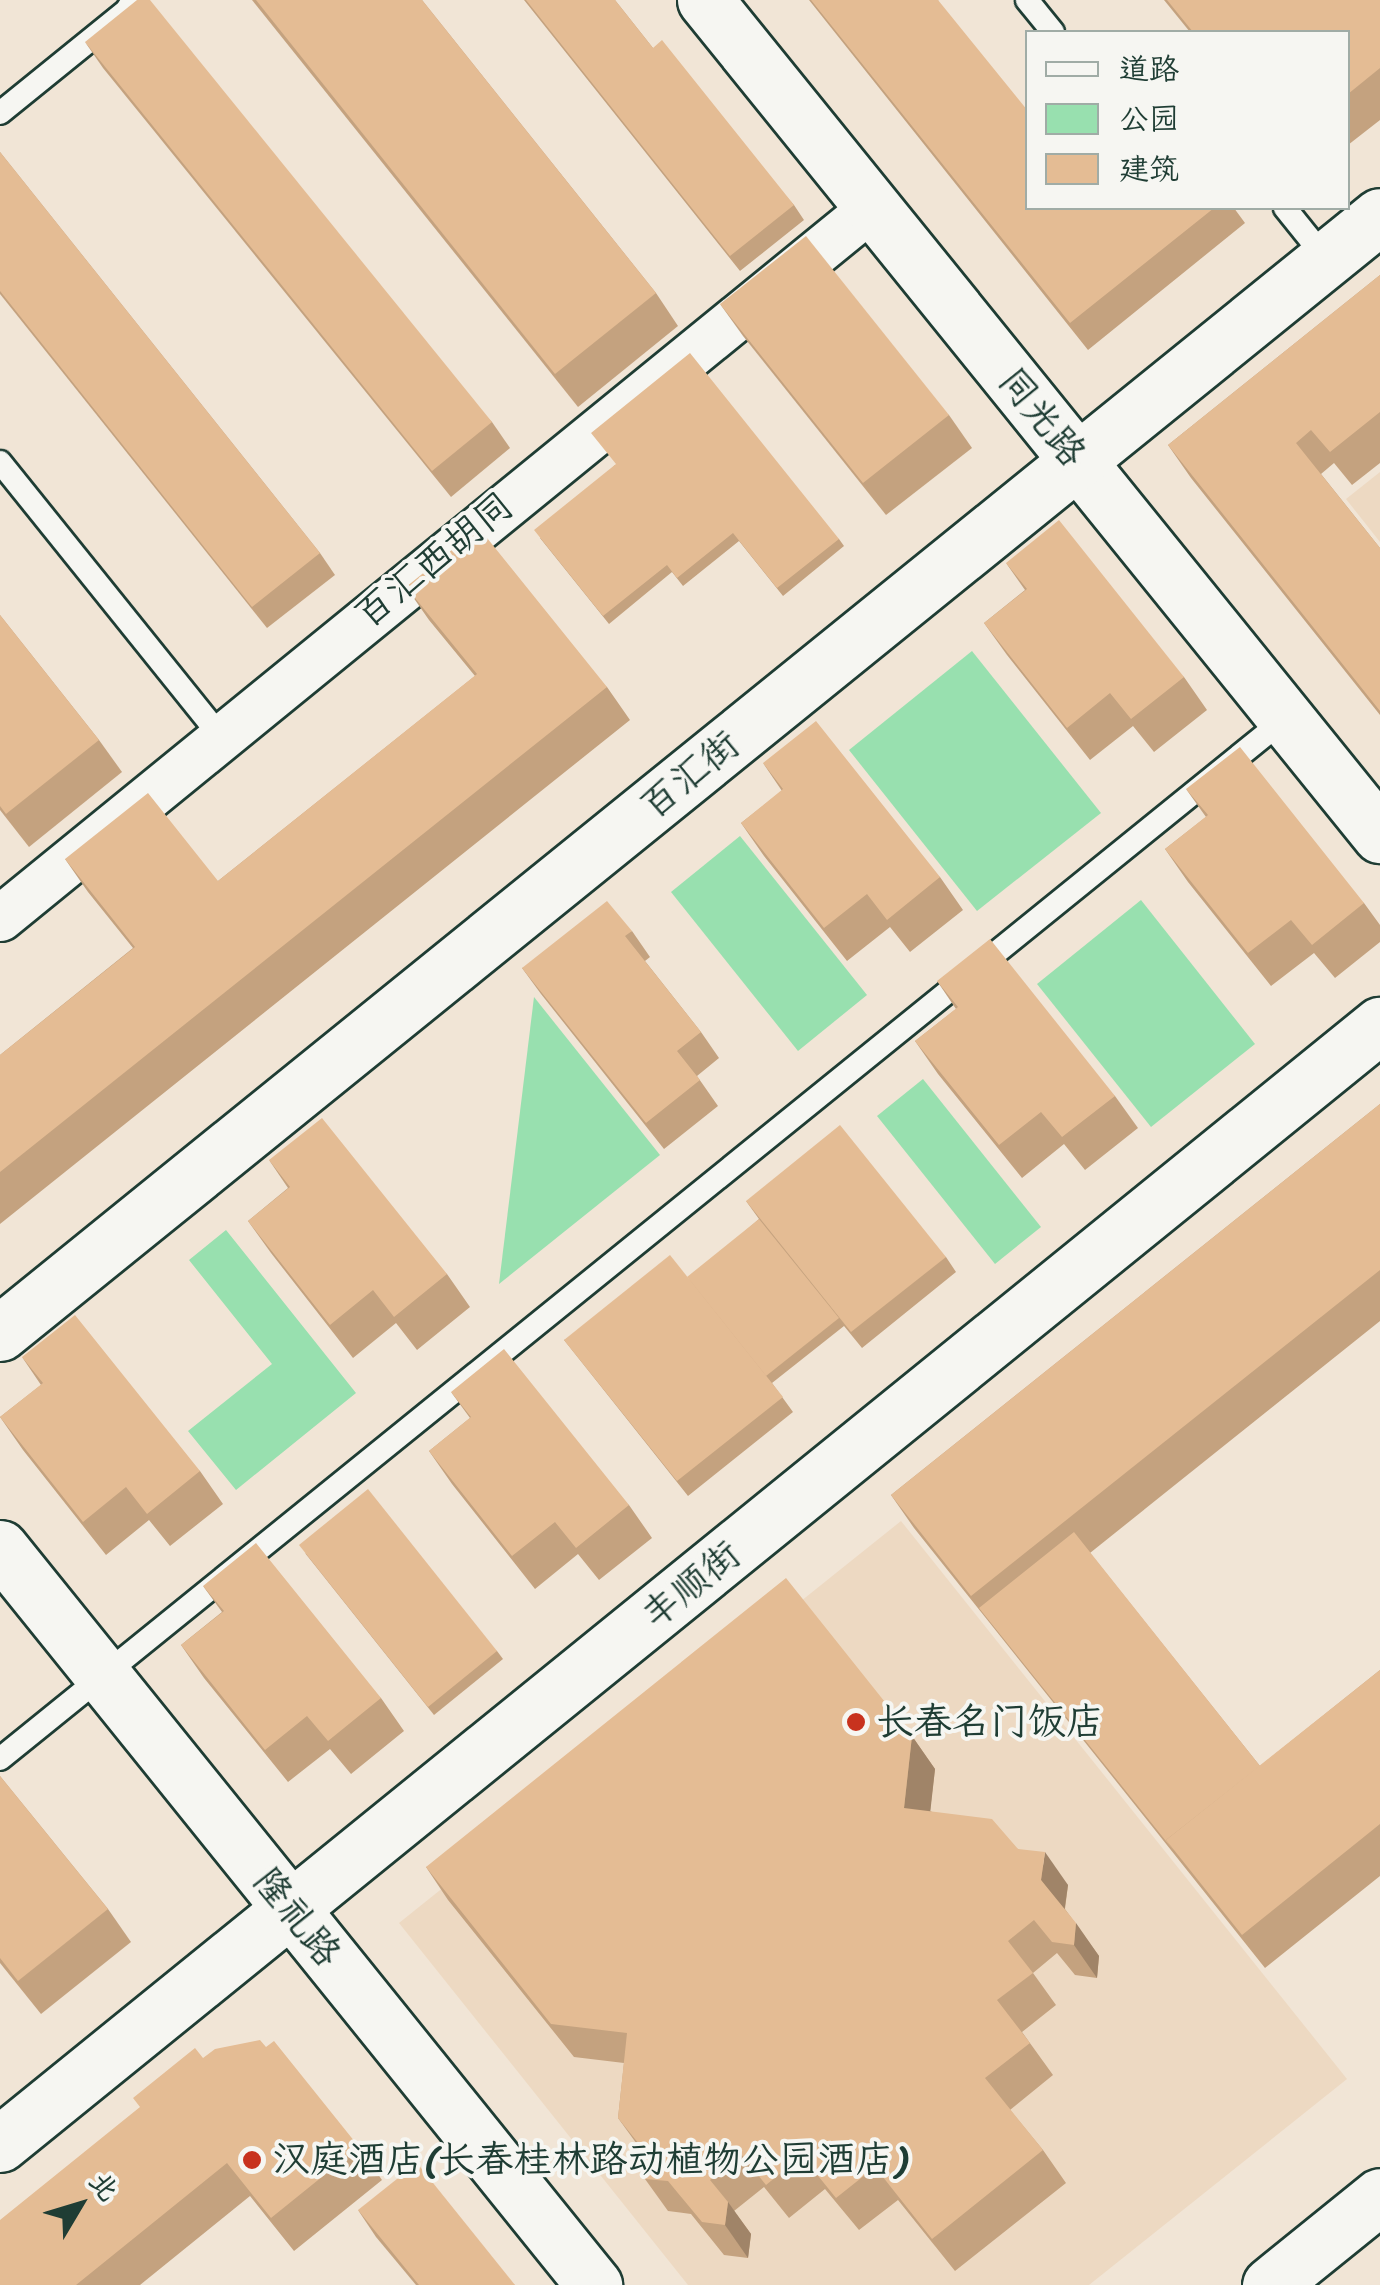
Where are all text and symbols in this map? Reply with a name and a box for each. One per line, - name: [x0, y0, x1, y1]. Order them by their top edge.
- legend: [1025, 30, 1350, 210]
- text: 道路: [1119, 42, 1179, 96]
- text: 公园: [1119, 92, 1179, 146]
- text: 建筑: [1119, 142, 1179, 196]
- street label: 同光路: [988, 358, 1096, 476]
- street label: 百汇西胡同: [346, 482, 522, 638]
- street label: 百汇街: [631, 721, 749, 829]
- street label: 丰顺街: [632, 1531, 750, 1639]
- place label: 长春名门饭店: [876, 1699, 1104, 1745]
- marker: 长春名门饭店: [845, 1711, 867, 1733]
- street label: 隆礼路: [243, 1858, 351, 1976]
- place label: 汉庭酒店(长春桂林路动植物公园酒店): [272, 2137, 907, 2183]
- marker: 汉庭酒店(长春桂林路动植物公园酒店): [241, 2149, 263, 2171]
- north arrow: [30, 2155, 130, 2255]
- text: 北: [76, 2160, 132, 2212]

